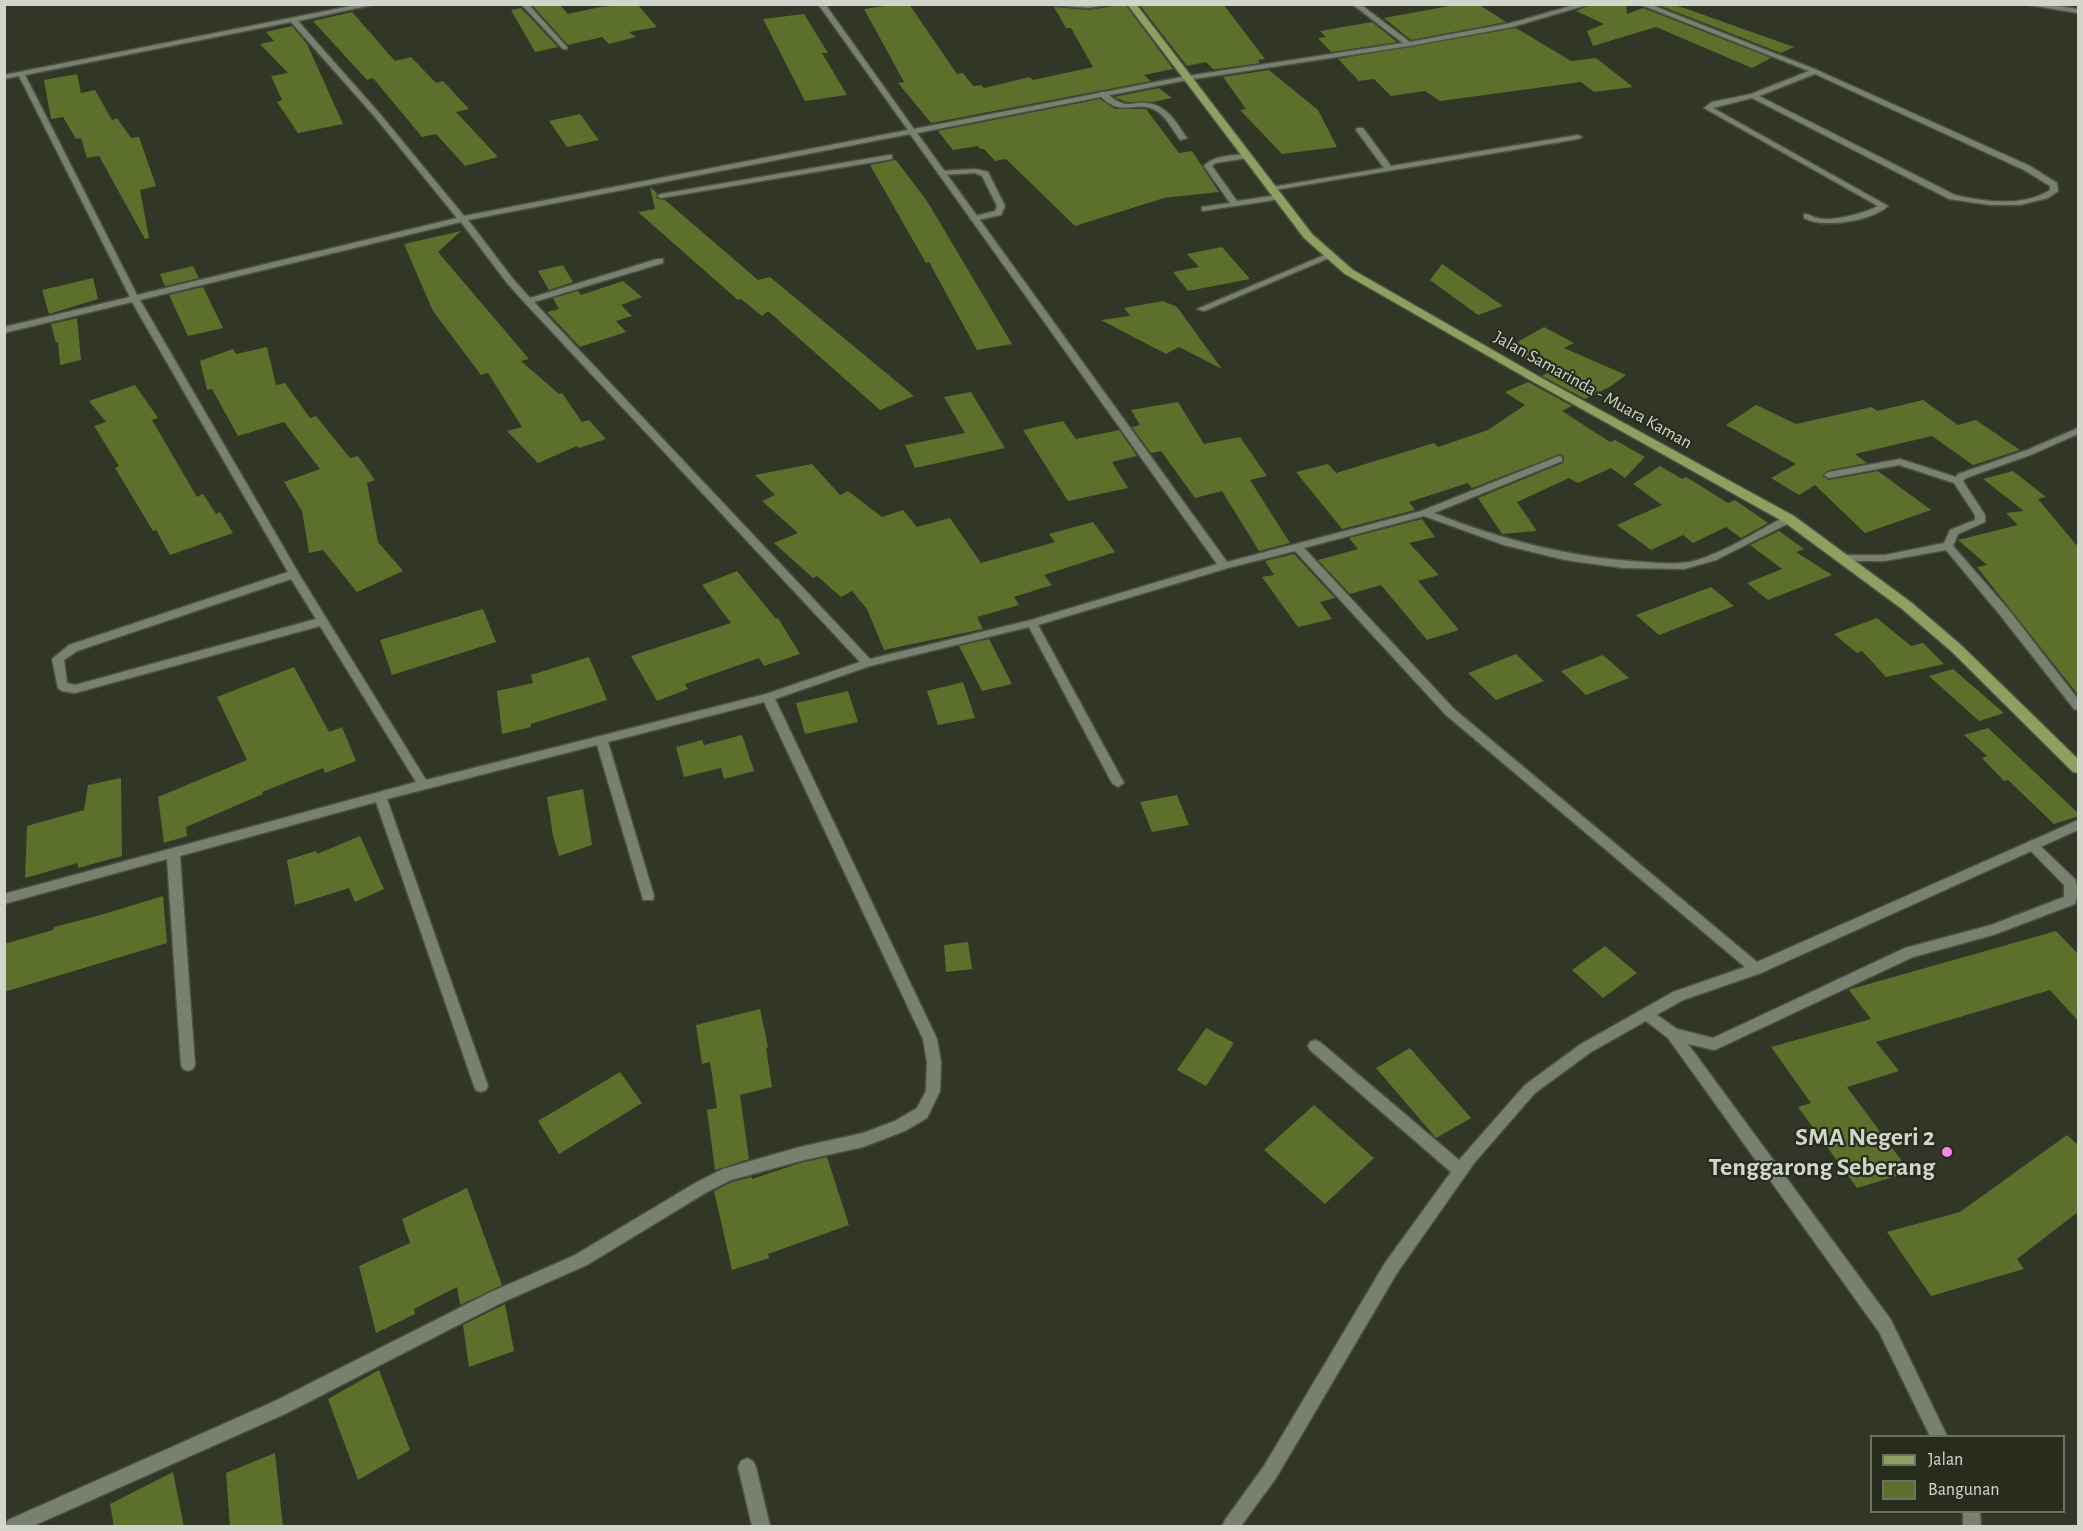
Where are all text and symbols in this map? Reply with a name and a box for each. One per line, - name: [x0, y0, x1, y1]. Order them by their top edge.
- street label: Jalan Samarinda - Muara Kaman: [1490, 326, 1696, 454]
- place label: SMA Negeri 2 Tenggarong Seberang: [1709, 1121, 1935, 1182]
- marker: SMA Negeri 2 Tenggarong Seberang: [1940, 1145, 1954, 1159]
- legend: [1870, 1435, 2065, 1513]
- text: Jalan: [1928, 1451, 1963, 1469]
- text: Bangunan: [1928, 1481, 2000, 1499]

